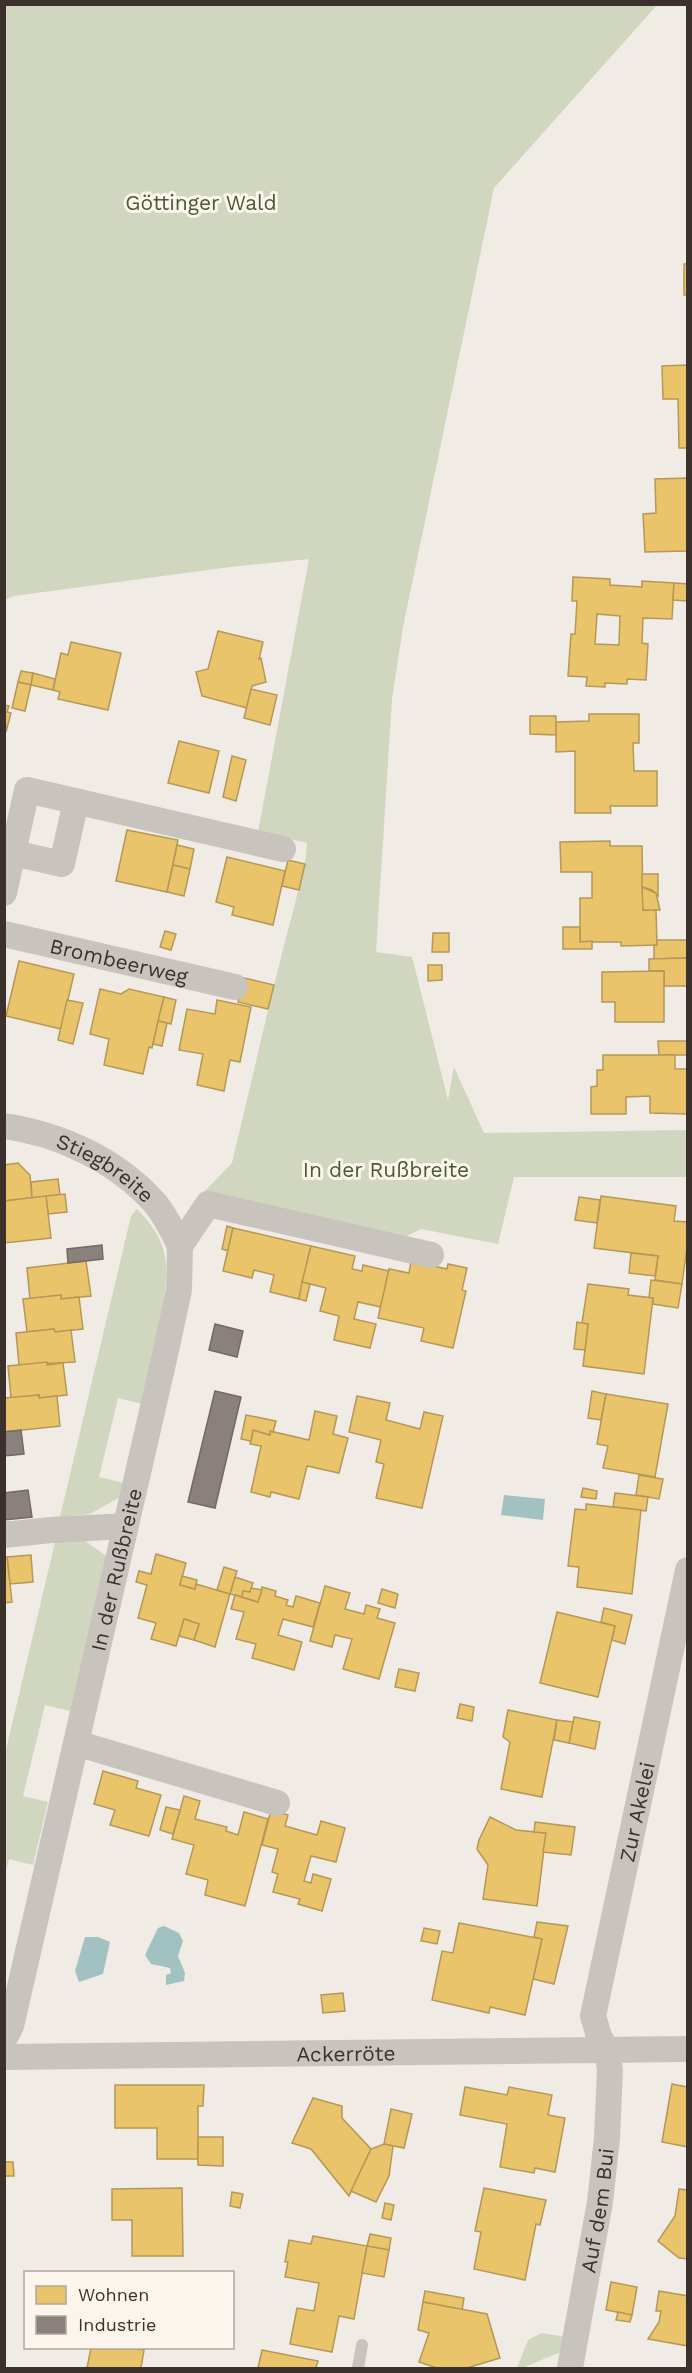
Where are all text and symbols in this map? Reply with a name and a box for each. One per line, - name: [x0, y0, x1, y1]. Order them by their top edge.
- park label: Göttinger Wald: [125, 190, 277, 215]
- street label: Brombeerweg: [47, 932, 191, 989]
- street label: Stiegbreite: [53, 1128, 160, 1207]
- park label: In der Rußbreite: [303, 1157, 469, 1182]
- street label: In der Rußbreite: [85, 1486, 147, 1654]
- street label: Zur Akelei: [614, 1759, 659, 1864]
- street label: Ackerröte: [296, 2040, 396, 2066]
- street label: Auf dem Bui: [575, 2147, 618, 2275]
- legend: [24, 2271, 234, 2349]
- text: Wohnen: [78, 2284, 149, 2305]
- text: Industrie: [78, 2314, 156, 2335]

